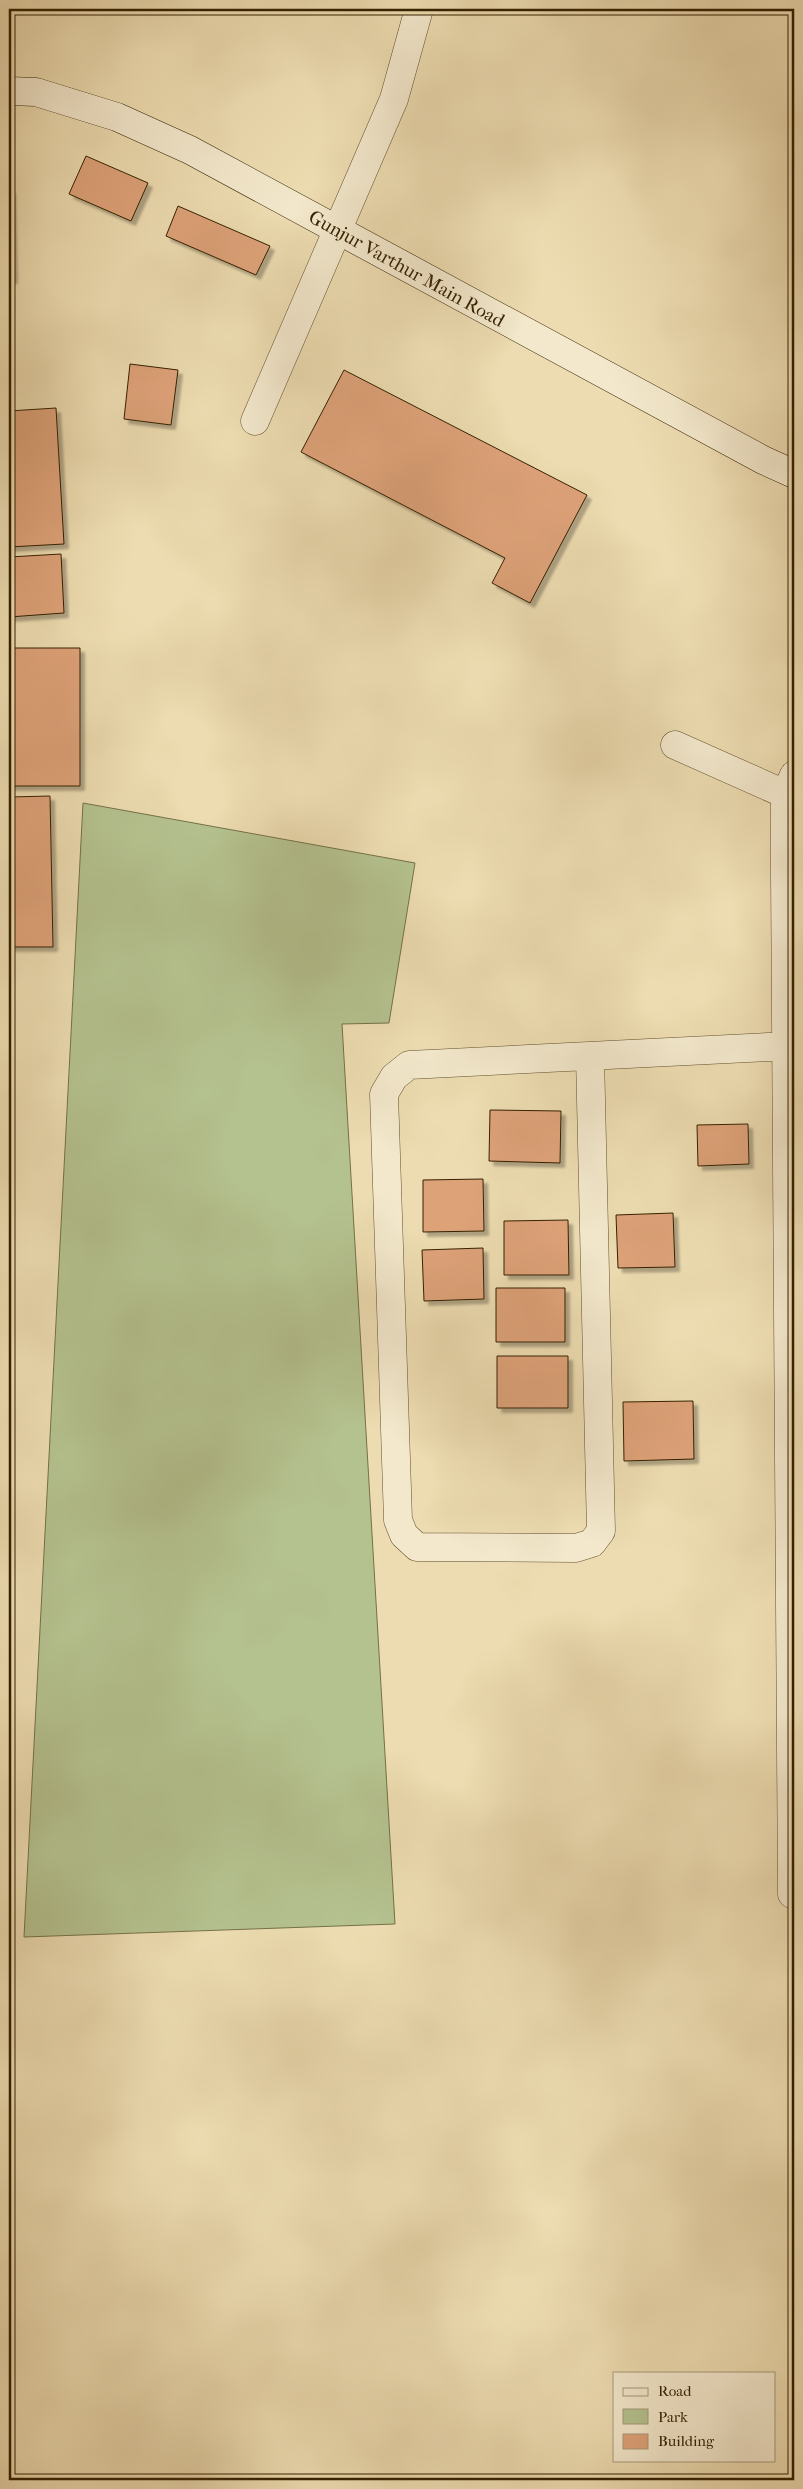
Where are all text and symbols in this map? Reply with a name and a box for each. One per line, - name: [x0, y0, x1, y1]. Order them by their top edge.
- street label: Gunjur Varthur Main Road: [305, 206, 509, 332]
- legend: [613, 2372, 776, 2462]
- text: Road: [658, 2382, 692, 2400]
- text: Park: [658, 2408, 688, 2426]
- text: Building: [658, 2432, 715, 2450]

